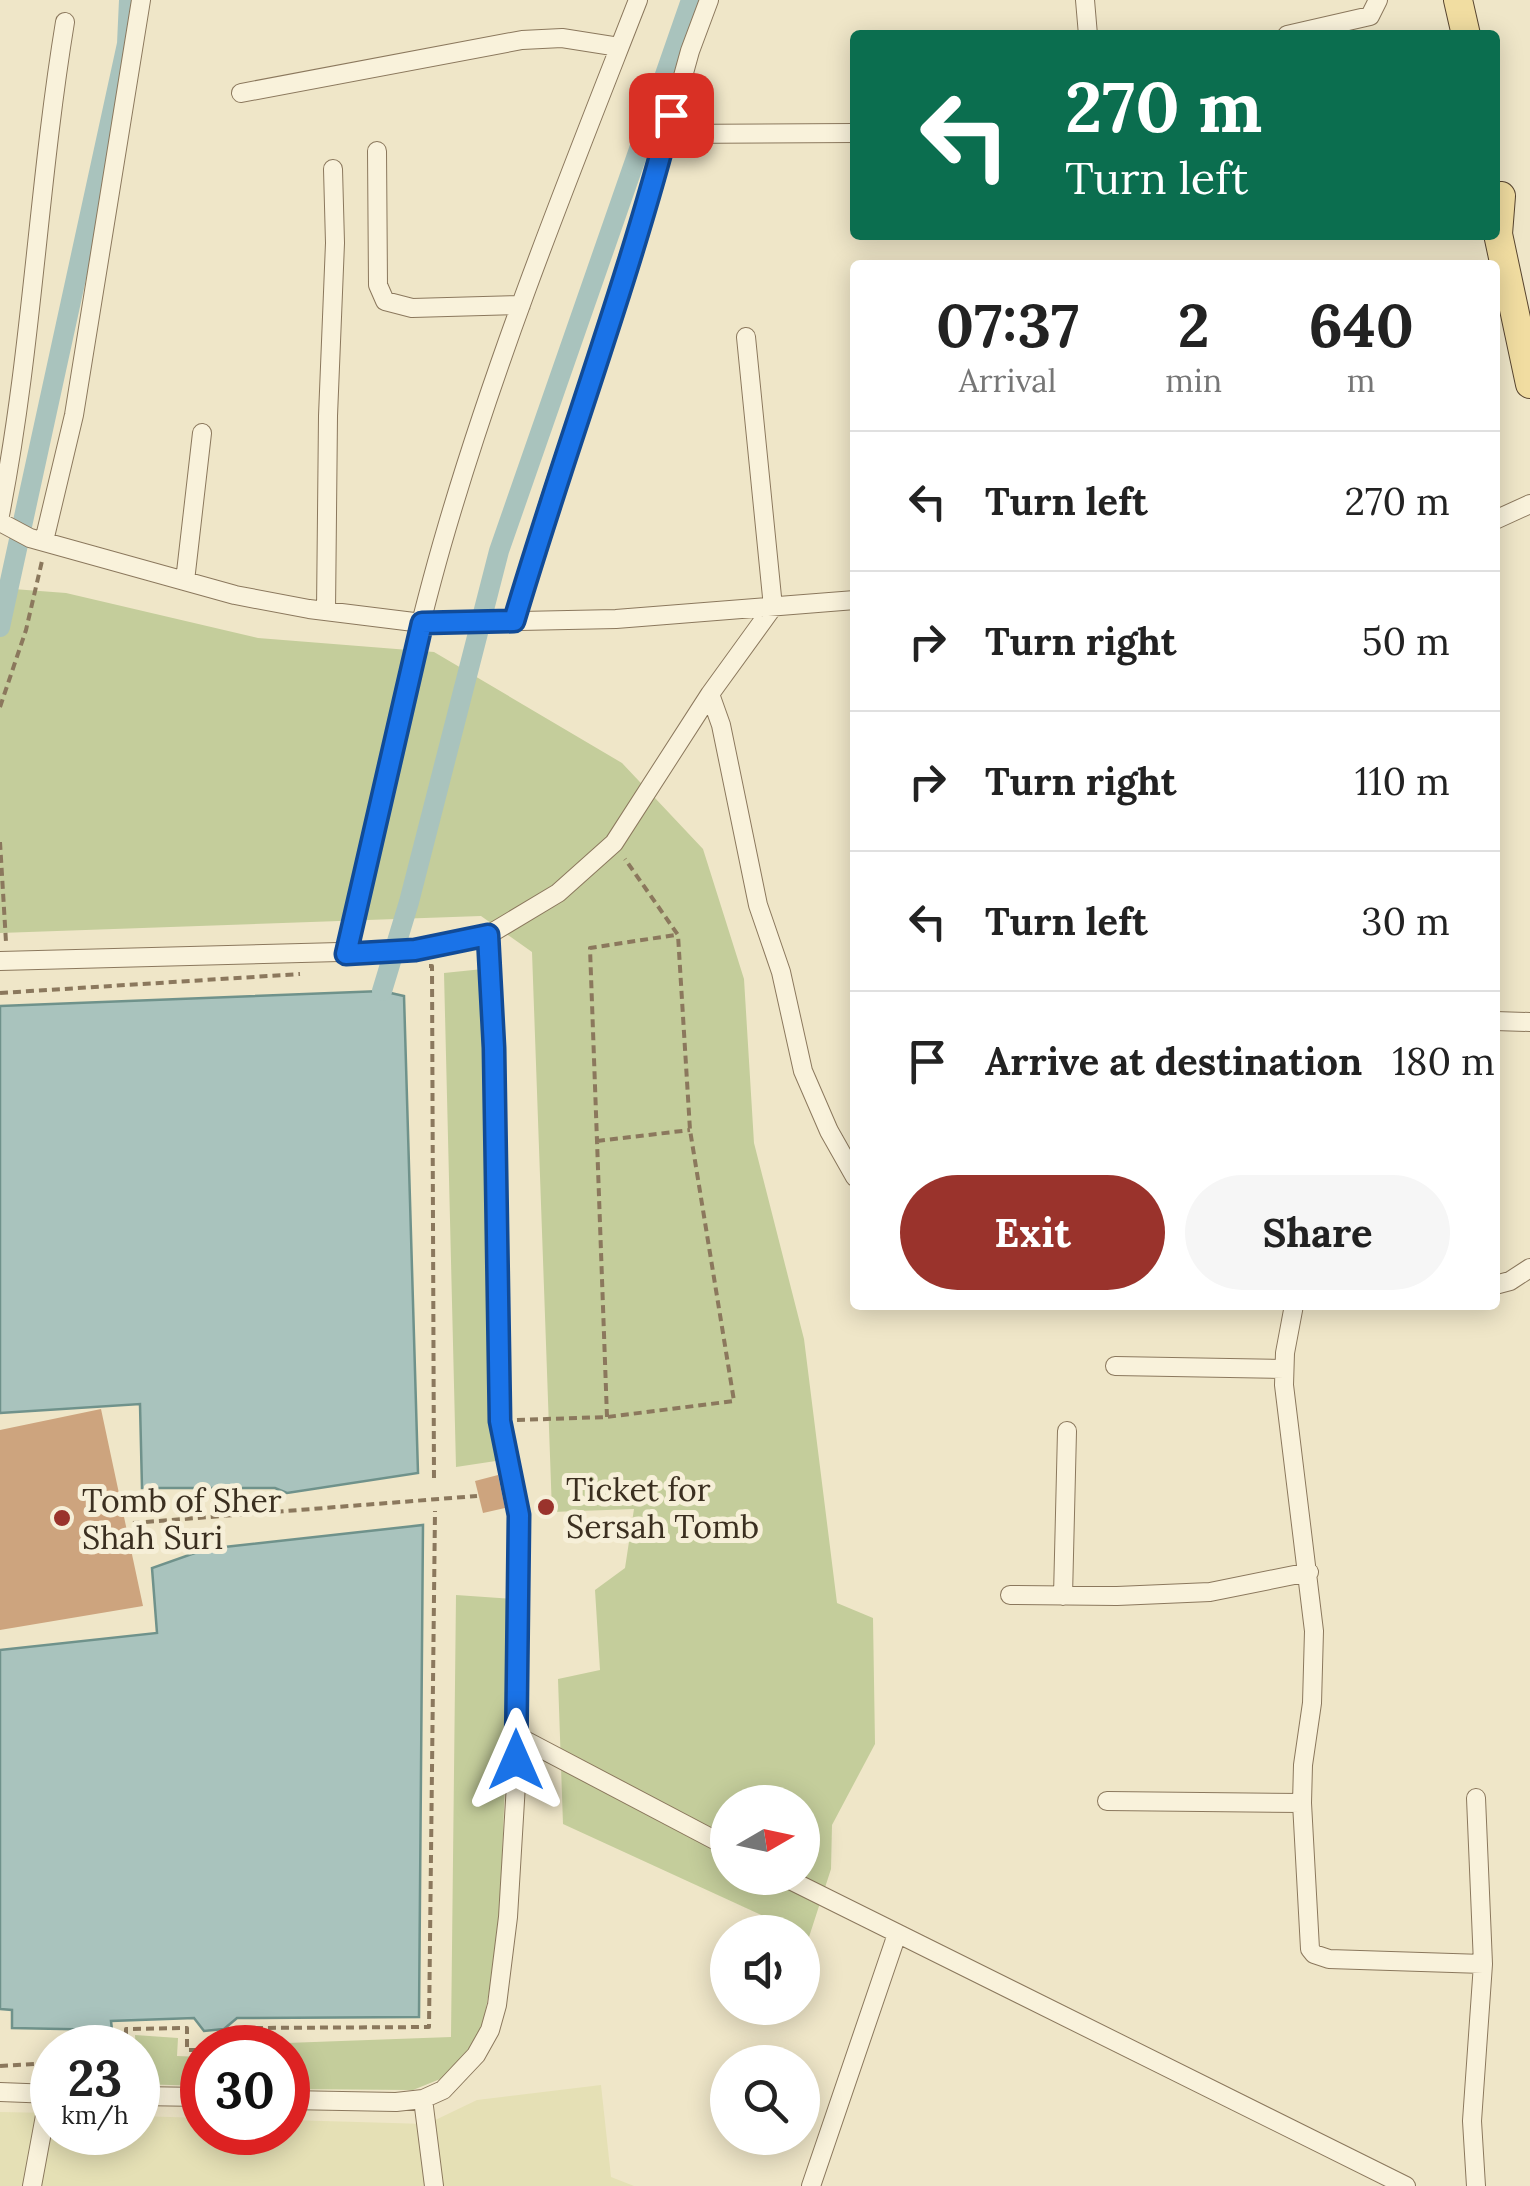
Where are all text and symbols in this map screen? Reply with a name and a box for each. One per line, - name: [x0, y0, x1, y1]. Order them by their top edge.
- text: 270 m: [1065, 62, 1262, 151]
- icon: left: [900, 70, 1030, 200]
- pin: [629, 73, 714, 158]
- icon: arrive: [644, 88, 699, 143]
- text: Turn left: [1065, 149, 1248, 206]
- text: 07:37: [936, 287, 1079, 363]
- text: 2: [1178, 287, 1210, 363]
- text: 640: [1308, 287, 1414, 363]
- text: Arrival: [959, 360, 1057, 401]
- text: min: [1165, 360, 1222, 401]
- text: m: [1347, 360, 1375, 401]
- icon: left: [900, 474, 955, 529]
- text: Turn left: [985, 477, 1148, 525]
- text: 270 m: [1345, 477, 1450, 525]
- icon: right: [900, 614, 955, 669]
- text: Turn right: [985, 617, 1176, 665]
- text: 50 m: [1362, 617, 1450, 665]
- icon: right: [900, 754, 955, 809]
- text: Turn right: [985, 757, 1176, 805]
- text: 110 m: [1355, 757, 1450, 805]
- icon: left: [900, 894, 955, 949]
- text: Turn left: [985, 897, 1148, 945]
- text: 30 m: [1361, 897, 1450, 945]
- icon: arrive: [900, 1034, 955, 1089]
- text: Arrive at destination: [985, 1037, 1362, 1085]
- text: 180 m: [1392, 1037, 1495, 1085]
- button: Exit: [900, 1175, 1165, 1290]
- button: Share: [1185, 1175, 1450, 1290]
- place label: Ticket for Sersah Tomb: [566, 1469, 759, 1547]
- place label: Tomb of Sher Shah Suri: [82, 1480, 282, 1558]
- marker: Ticket for Sersah Tomb: [535, 1496, 557, 1518]
- marker: Tomb of Sher Shah Suri: [51, 1507, 73, 1529]
- position arrow: [464, 1708, 568, 1812]
- north arrow: [710, 1785, 820, 1895]
- map controls: [710, 1785, 820, 2155]
- button: sound: [710, 1915, 820, 2025]
- speed limit sign: 30: [180, 2025, 310, 2155]
- button: search: [710, 2045, 820, 2155]
- text: 23: [68, 2046, 122, 2110]
- text: km/h: [61, 2099, 129, 2131]

